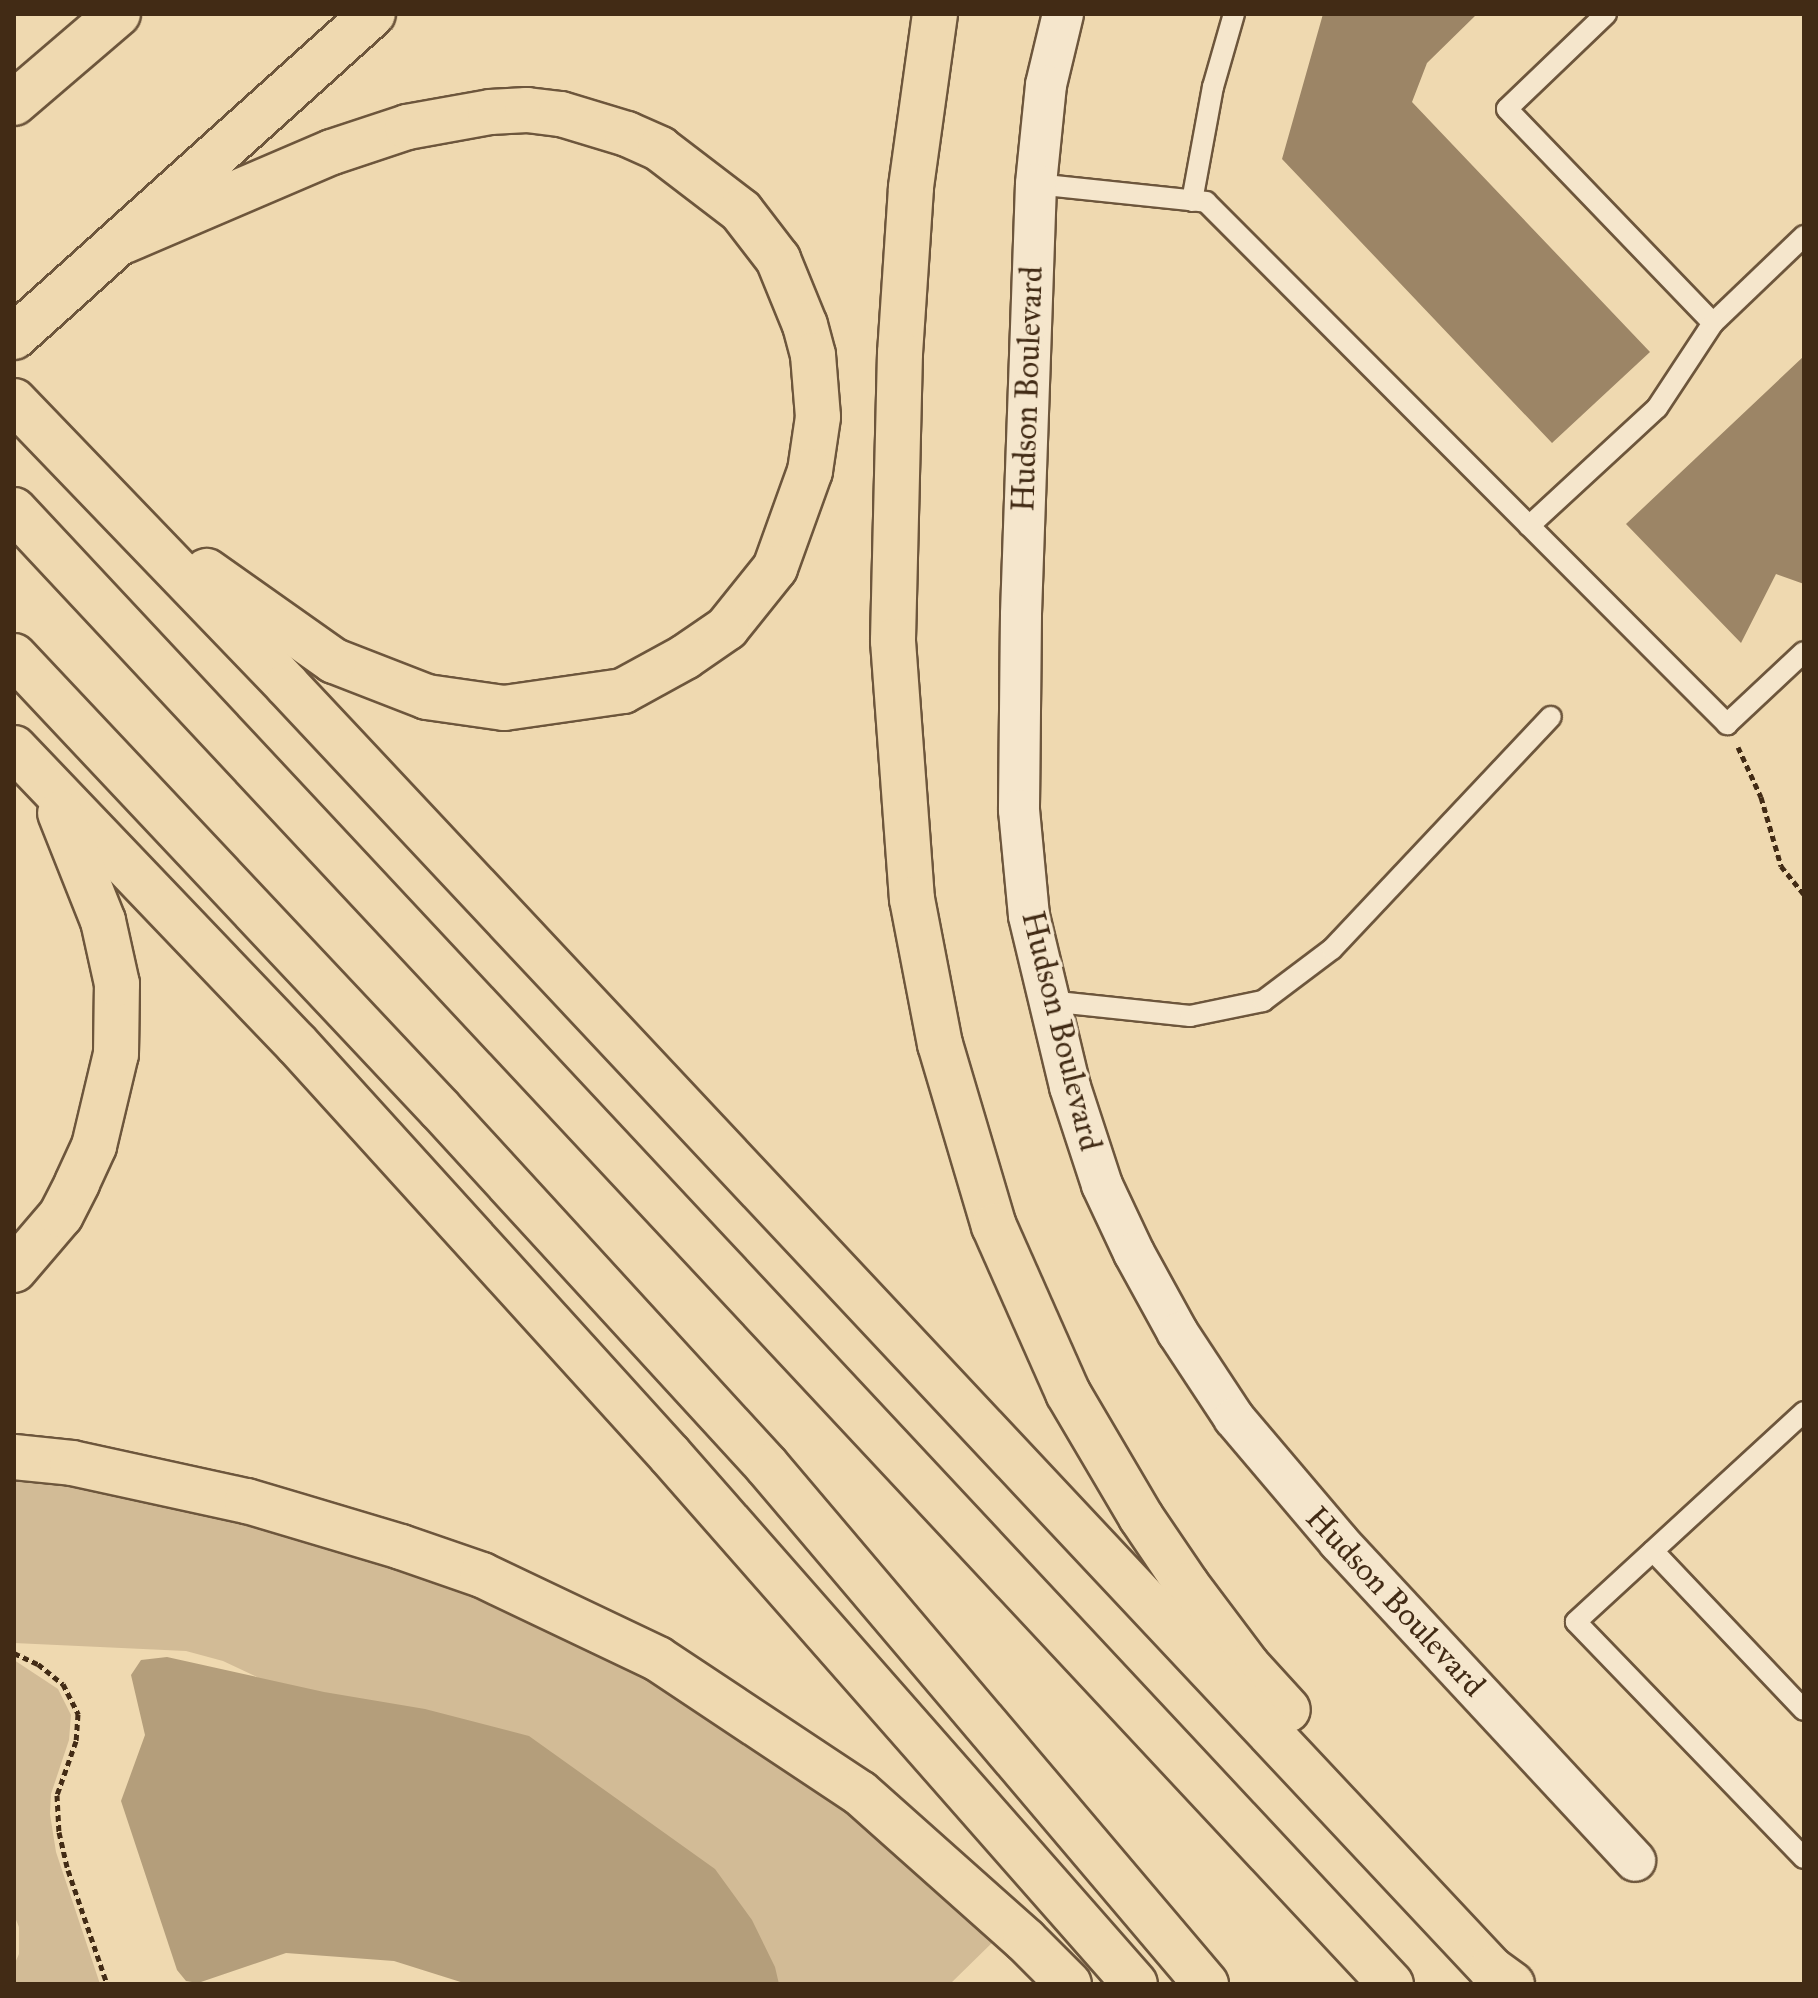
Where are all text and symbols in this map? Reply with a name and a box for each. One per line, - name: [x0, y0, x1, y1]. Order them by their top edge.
- street label: Hudson Boulevard: [1005, 266, 1051, 512]
- street label: Hudson Boulevard: [1013, 907, 1109, 1155]
- street label: Hudson Boulevard: [1297, 1499, 1493, 1705]

